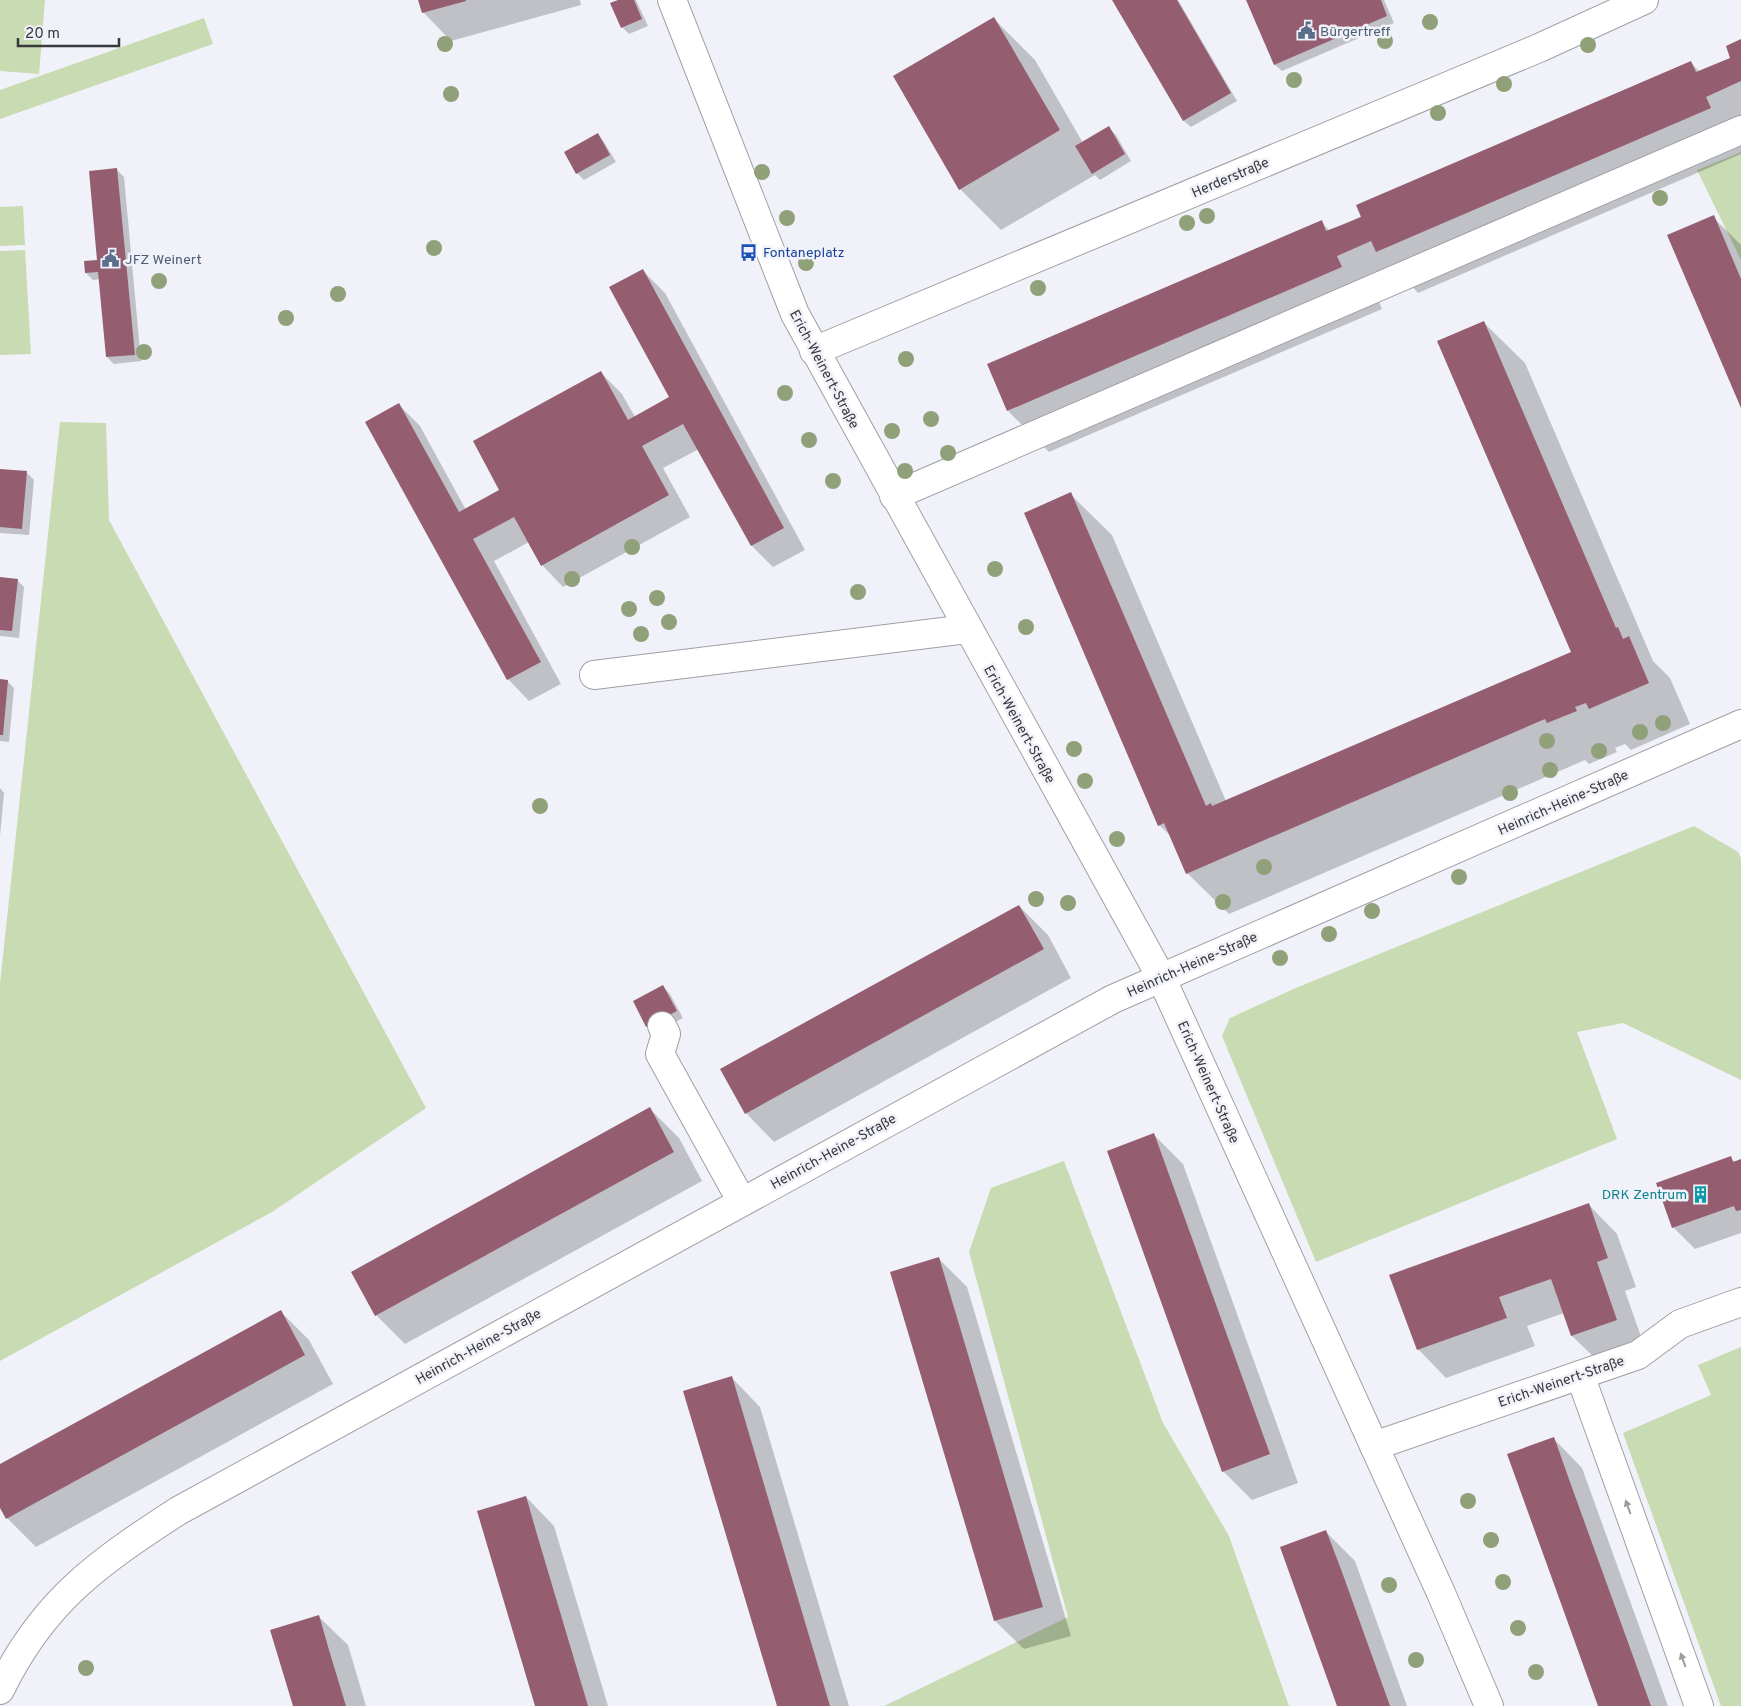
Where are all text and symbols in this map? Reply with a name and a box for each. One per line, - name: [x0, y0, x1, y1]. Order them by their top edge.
- scale bar: [18, 15, 119, 47]
- public building icon: Bürgertreff: [1296, 21, 1316, 41]
- place label: Bürgertreff: [1320, 24, 1391, 41]
- text: 20 m: [25, 25, 60, 44]
- street label: Herderstraße: [1189, 154, 1272, 202]
- bus stop icon: Fontaneplatz: [739, 242, 759, 262]
- place label: Fontaneplatz: [763, 245, 845, 262]
- public building icon: JFZ Weinert: [101, 249, 121, 269]
- place label: JFZ Weinert: [125, 252, 202, 269]
- street label: Erich-Weinert-Straße: [785, 307, 862, 432]
- street label: Erich-Weinert-Straße: [979, 663, 1058, 787]
- street label: Heinrich-Heine-Straße: [1496, 767, 1632, 840]
- street label: Heinrich-Heine-Straße: [1125, 929, 1261, 1002]
- street label: Erich-Weinert-Straße: [1173, 1019, 1242, 1147]
- street label: Heinrich-Heine-Straße: [768, 1111, 900, 1194]
- building icon: DRK Zentrum: [1691, 1184, 1711, 1204]
- place label: DRK Zentrum: [1602, 1187, 1687, 1204]
- street label: Heinrich-Heine-Straße: [413, 1306, 545, 1389]
- street label: Erich-Weinert-Straße: [1496, 1353, 1627, 1412]
- one-way arrow: [1624, 1499, 1632, 1514]
- one-way arrow: [1679, 1652, 1687, 1667]

